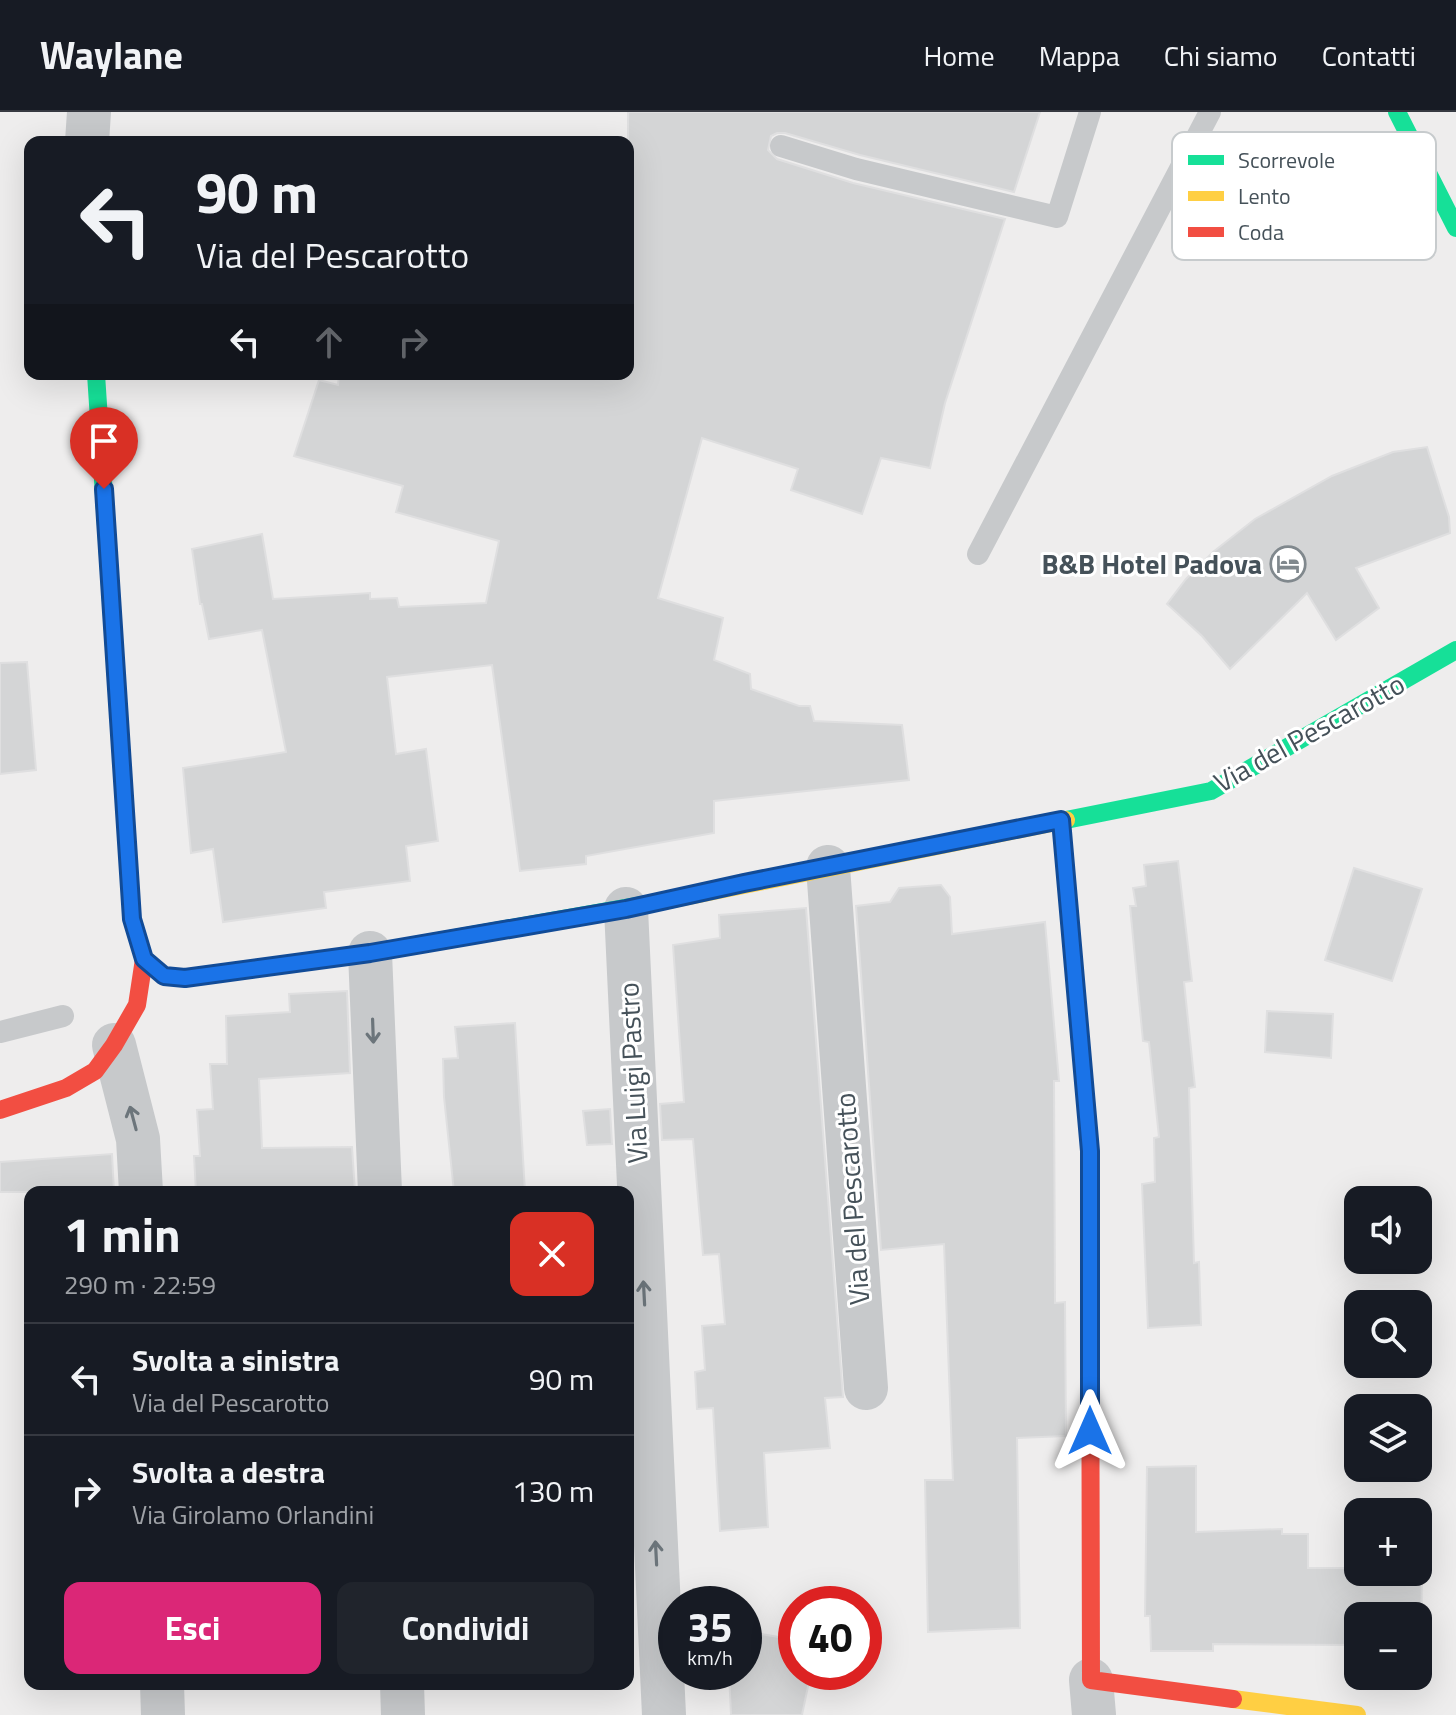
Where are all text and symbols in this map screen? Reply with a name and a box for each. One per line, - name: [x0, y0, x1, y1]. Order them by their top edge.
- text: Waylane: [40, 26, 183, 84]
- text: Home: [924, 34, 995, 77]
- text: Mappa: [1039, 34, 1120, 77]
- text: Chi siamo: [1164, 34, 1278, 77]
- text: Contatti: [1322, 34, 1416, 77]
- legend: [1172, 132, 1436, 260]
- text: Scorrevole: [1238, 143, 1335, 177]
- text: 90 m: [196, 150, 318, 235]
- icon: left: [64, 168, 168, 272]
- text: Lento: [1238, 179, 1291, 213]
- text: Coda: [1238, 215, 1284, 249]
- text: Via del Pescarotto: [196, 227, 469, 282]
- icon: left: [223, 320, 267, 364]
- icon: ahead: [307, 320, 351, 364]
- icon: right: [391, 320, 435, 364]
- pin: [70, 407, 138, 489]
- icon: arrive: [82, 419, 126, 463]
- place label: B&B Hotel Padova: [1041, 542, 1262, 585]
- hotel icon: B&B Hotel Padova: [1269, 545, 1307, 583]
- street label: Via del Pescarotto: [1205, 662, 1412, 803]
- street label: Via Luigi Pastro: [606, 981, 659, 1165]
- one-way arrow: [366, 1017, 381, 1044]
- street label: Via del Pescarotto: [823, 1091, 880, 1307]
- one-way arrow: [124, 1105, 139, 1131]
- map controls: [1344, 1186, 1432, 1690]
- button: sound: [1344, 1186, 1432, 1274]
- text: 1 min: [64, 1198, 181, 1271]
- button: close: [510, 1212, 594, 1296]
- text: 290 m · 22:59: [64, 1265, 216, 1304]
- one-way arrow: [636, 1281, 651, 1307]
- button: search: [1344, 1290, 1432, 1378]
- text: Svolta a sinistra: [132, 1337, 340, 1383]
- text: 90 m: [529, 1356, 594, 1402]
- icon: left: [64, 1357, 108, 1401]
- text: Via del Pescarotto: [132, 1383, 329, 1422]
- position arrow: [1048, 1389, 1132, 1473]
- button: layers: [1344, 1394, 1432, 1482]
- text: Svolta a destra: [132, 1449, 325, 1495]
- text: 130 m: [512, 1468, 594, 1514]
- icon: right: [64, 1469, 108, 1513]
- text: Via Girolamo Orlandini: [132, 1495, 374, 1534]
- button: +: [1344, 1498, 1432, 1586]
- one-way arrow: [649, 1540, 664, 1567]
- button: Esci: [64, 1582, 321, 1674]
- button: Condividi: [337, 1582, 594, 1674]
- speed limit sign: 40: [778, 1586, 882, 1690]
- text: 35: [688, 1597, 732, 1658]
- button: −: [1344, 1602, 1432, 1690]
- text: km/h: [687, 1642, 733, 1673]

